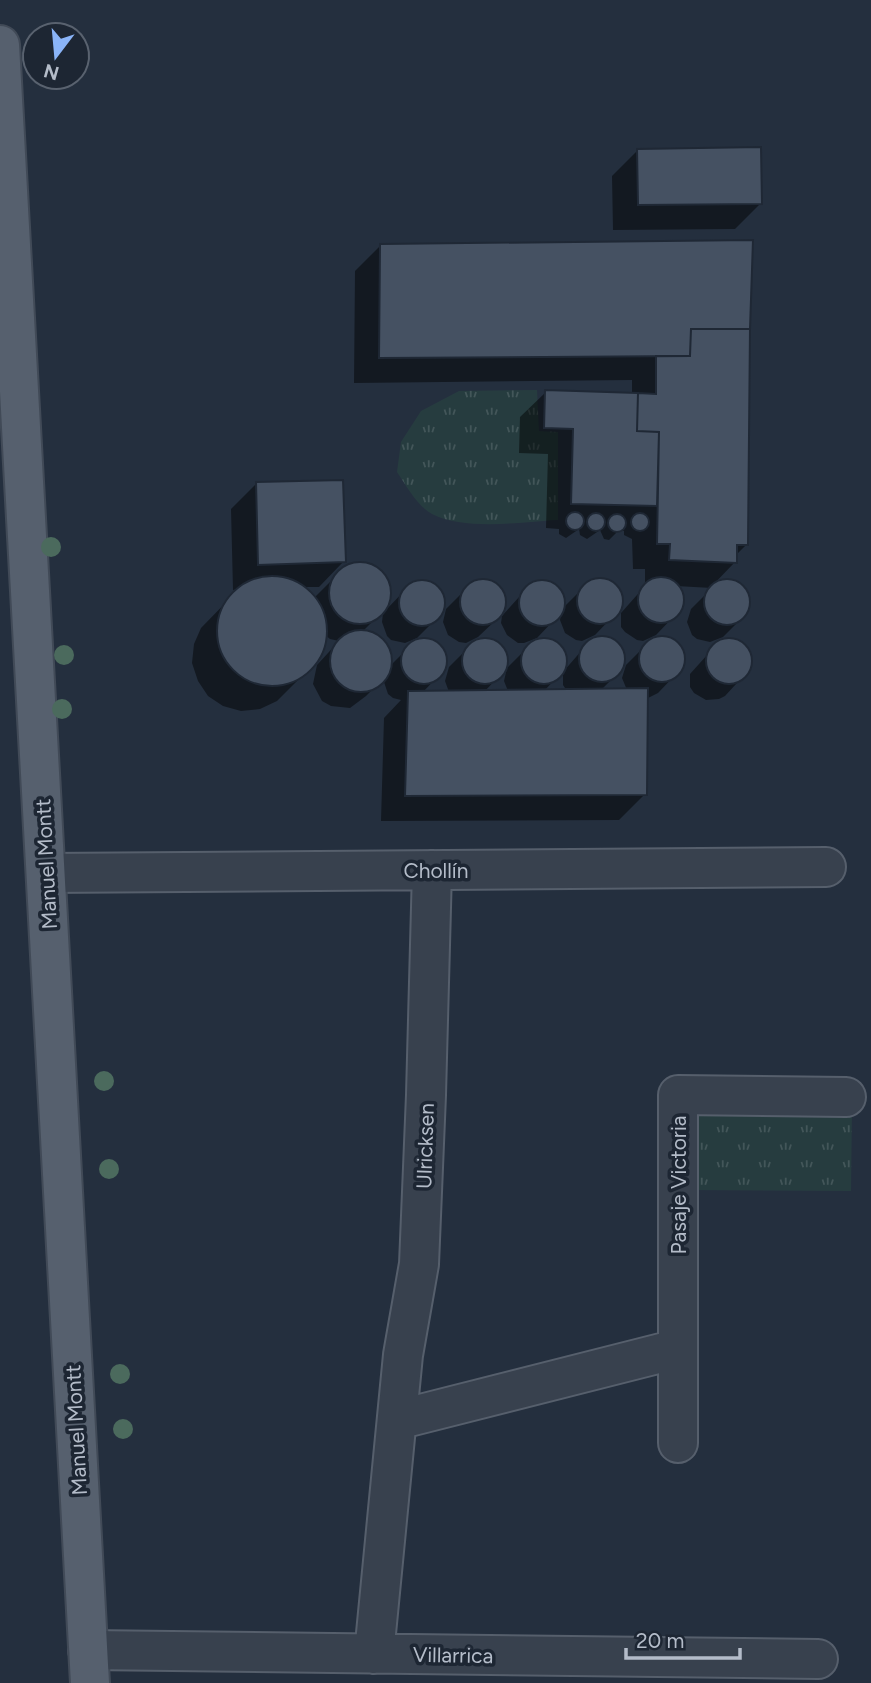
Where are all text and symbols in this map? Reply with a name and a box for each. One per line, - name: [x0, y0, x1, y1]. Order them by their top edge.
- north arrow: [21, 21, 91, 91]
- text: N: [41, 59, 62, 85]
- street label: Manuel Montt: [30, 798, 62, 930]
- street label: Chollín: [404, 858, 468, 883]
- street label: Ulricksen: [411, 1103, 439, 1189]
- street label: Pasaje Victoria: [666, 1116, 691, 1255]
- street label: Manuel Montt: [60, 1364, 92, 1496]
- scale bar: [626, 1616, 740, 1660]
- text: 20 m: [636, 1628, 684, 1653]
- street label: Villarrica: [413, 1642, 493, 1668]

